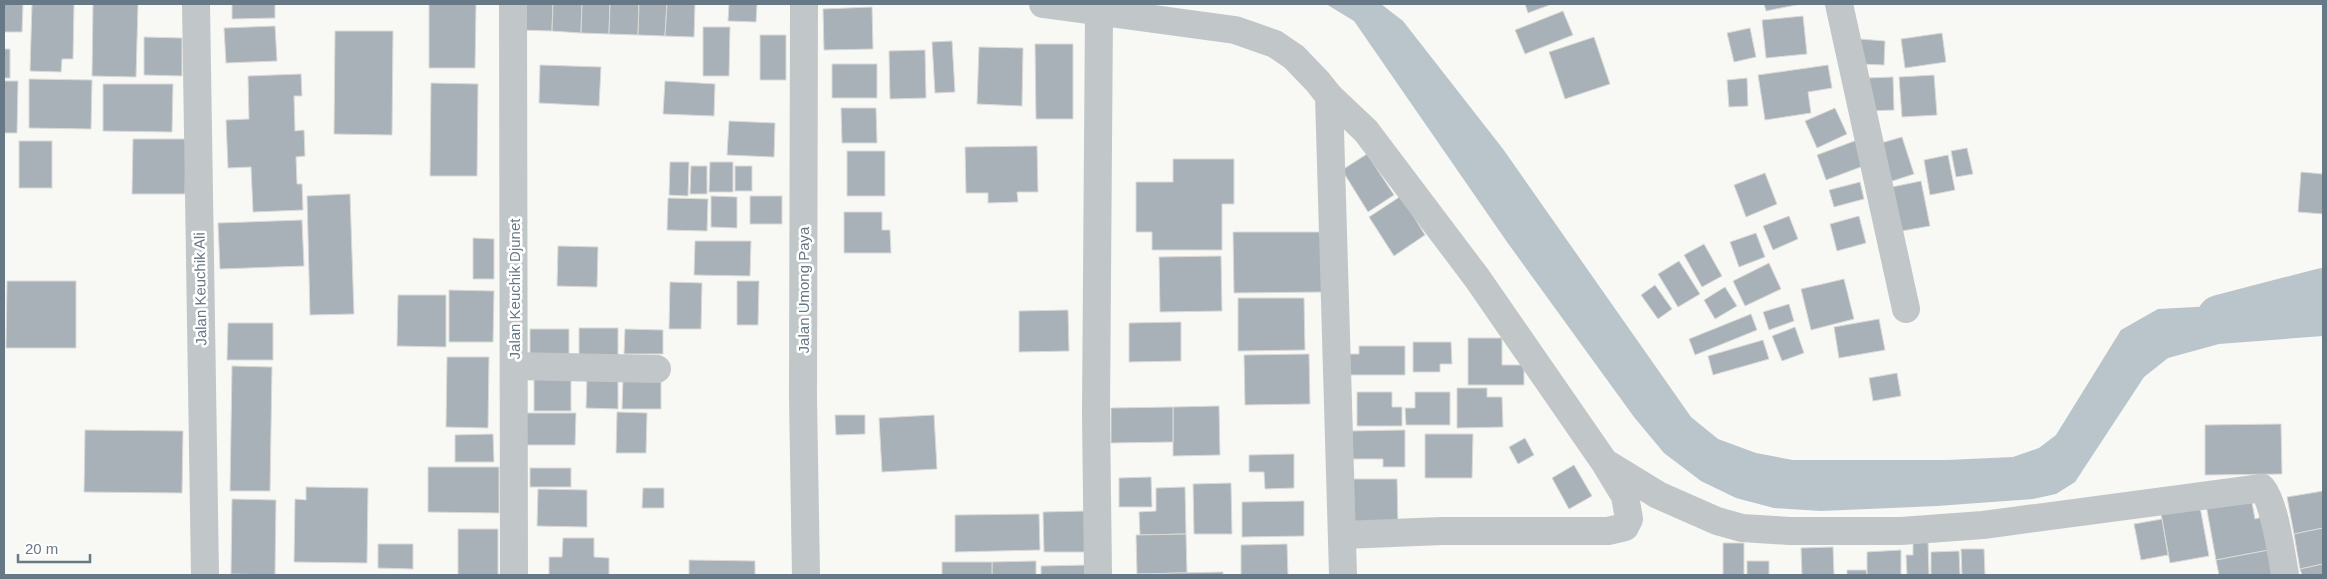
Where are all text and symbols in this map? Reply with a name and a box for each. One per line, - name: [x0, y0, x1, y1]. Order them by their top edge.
- street label: Jalan Keuchik Djunet: [506, 218, 523, 359]
- street label: Jalan Umong Paya: [795, 226, 812, 353]
- street label: Jalan Keuchik Ali: [191, 232, 209, 346]
- scale bar: [18, 532, 90, 564]
- text: 20 m: [25, 540, 58, 557]

